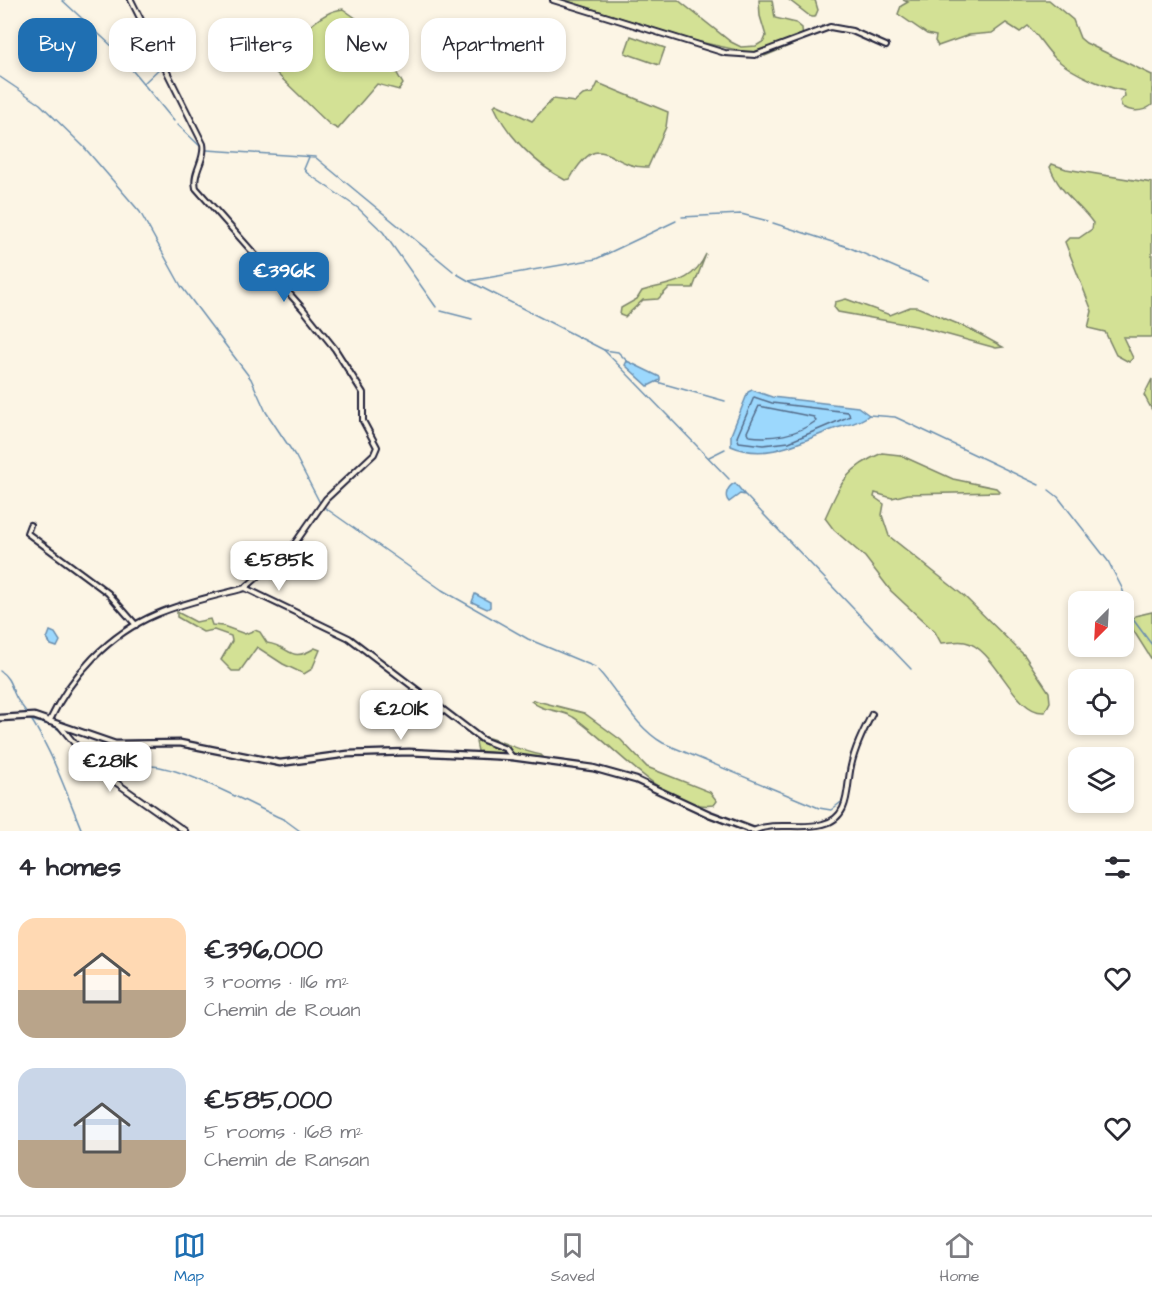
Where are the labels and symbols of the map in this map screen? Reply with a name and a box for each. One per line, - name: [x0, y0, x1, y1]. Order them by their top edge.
- pin: €396K: [242, 252, 326, 303]
- pin: €585K: [237, 541, 321, 592]
- north arrow: [1068, 591, 1134, 657]
- pin: €201K: [359, 690, 443, 741]
- pin: €281K: [68, 742, 152, 793]

